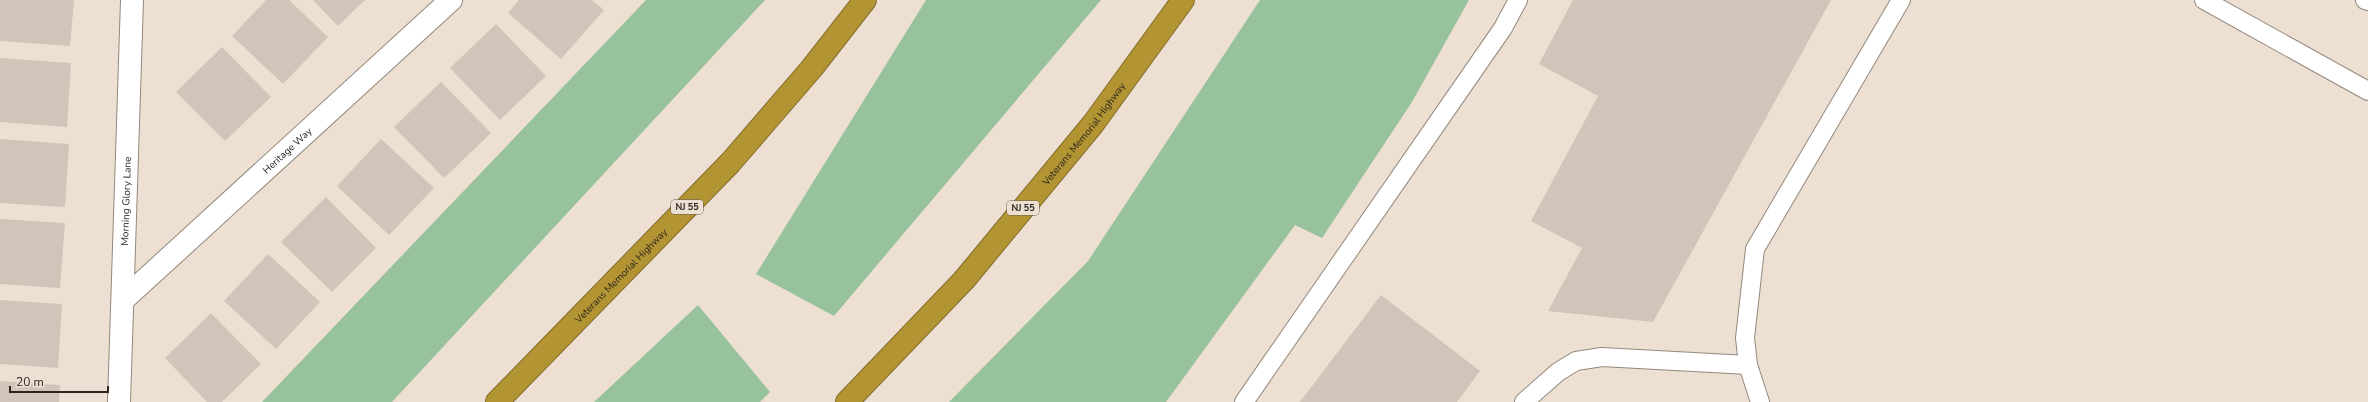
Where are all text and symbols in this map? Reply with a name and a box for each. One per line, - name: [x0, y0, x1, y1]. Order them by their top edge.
- street label: Veterans Memorial Highway: [1039, 79, 1129, 189]
- street label: Heritage Way: [260, 124, 316, 177]
- street label: Morning Glory Lane: [118, 156, 135, 246]
- road number: NJ 55: [671, 200, 703, 214]
- road number: NJ 55: [1007, 201, 1039, 215]
- street label: Veterans Memorial Highway: [571, 225, 671, 327]
- scale bar: [10, 368, 108, 394]
- text: 20 m: [16, 374, 44, 390]

